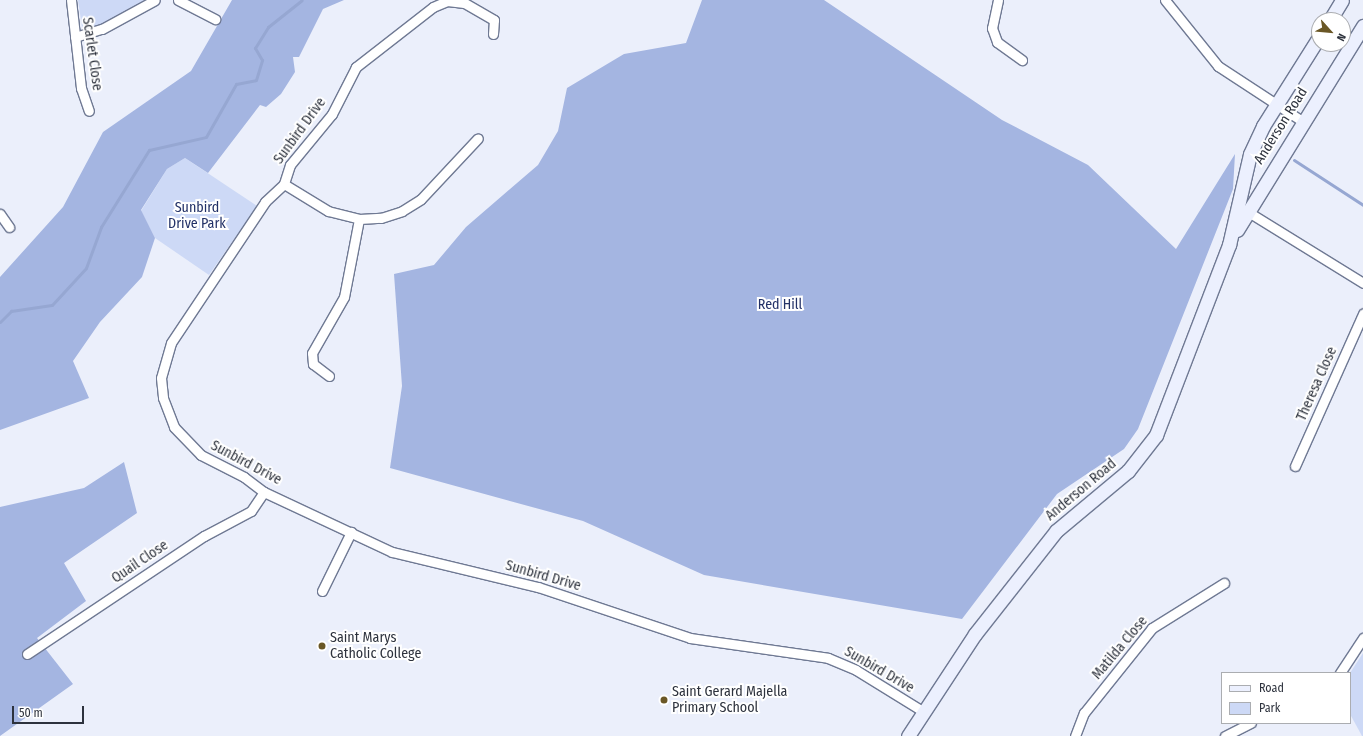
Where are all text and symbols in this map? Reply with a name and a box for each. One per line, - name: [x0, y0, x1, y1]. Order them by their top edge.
- north arrow: [1311, 12, 1351, 52]
- street label: Scarlet Close: [79, 16, 105, 92]
- text: N: [1334, 31, 1349, 43]
- street label: Anderson Road: [1251, 85, 1311, 167]
- street label: Sunbird Drive: [270, 95, 330, 167]
- park label: Sunbird Drive Park: [168, 200, 226, 232]
- park label: Red Hill: [758, 297, 802, 313]
- street label: Theresa Close: [1293, 344, 1341, 424]
- street label: Sunbird Drive: [208, 437, 284, 489]
- street label: Anderson Road: [1042, 456, 1120, 524]
- street label: Quail Close: [109, 537, 171, 587]
- street label: Sunbird Drive: [503, 557, 583, 595]
- street label: Matilda Close: [1089, 613, 1151, 683]
- place label: Saint Marys Catholic College: [330, 630, 421, 662]
- marker: Saint Marys Catholic College: [317, 641, 327, 651]
- street label: Sunbird Drive: [841, 643, 917, 697]
- legend: [1221, 672, 1351, 724]
- text: Road: [1259, 681, 1284, 695]
- place label: Saint Gerard Majella Primary School: [672, 684, 787, 716]
- marker: Saint Gerard Majella Primary School: [659, 695, 669, 705]
- scale bar: [14, 698, 86, 724]
- text: Park: [1259, 701, 1280, 715]
- text: 50 m: [19, 706, 43, 720]

